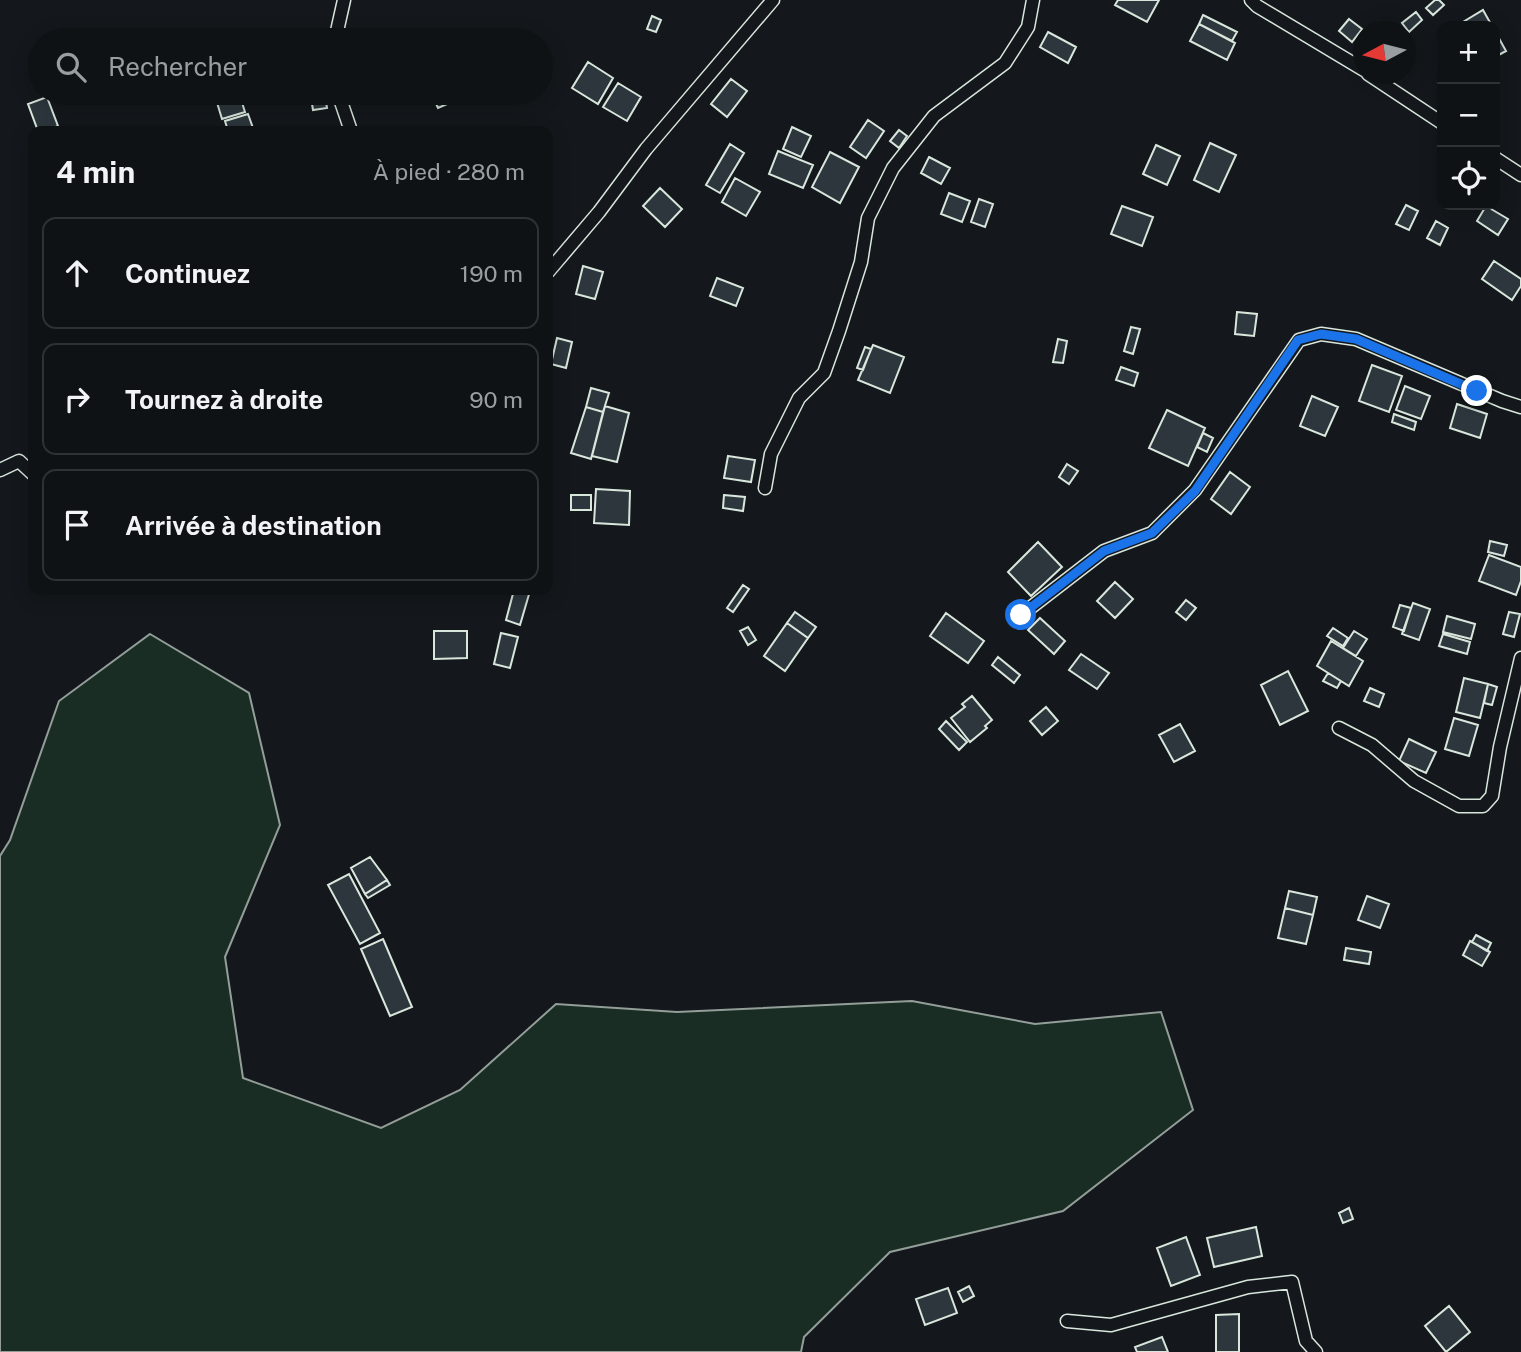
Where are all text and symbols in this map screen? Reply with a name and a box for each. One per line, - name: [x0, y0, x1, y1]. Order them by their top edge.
- north arrow: [1353, 21, 1416, 84]
- map controls: [1437, 21, 1500, 210]
- button: +: [1437, 21, 1500, 84]
- search box: [28, 28, 553, 105]
- icon: search: [52, 48, 90, 86]
- text: Rechercher: [108, 51, 247, 82]
- button: −: [1437, 84, 1500, 147]
- button: locate: [1437, 147, 1500, 210]
- text: 4 min: [56, 154, 135, 190]
- text: À pied · 280 m: [373, 158, 525, 185]
- icon: ahead: [58, 254, 96, 292]
- text: Continuez: [125, 258, 250, 289]
- text: 190 m: [460, 260, 523, 287]
- route end: [1461, 375, 1492, 406]
- icon: right: [58, 380, 96, 418]
- text: Tournez à droite: [125, 384, 323, 415]
- text: 90 m: [469, 386, 523, 413]
- icon: arrive: [58, 506, 96, 544]
- text: Arrivée à destination: [125, 510, 382, 541]
- route start: [1005, 599, 1036, 630]

